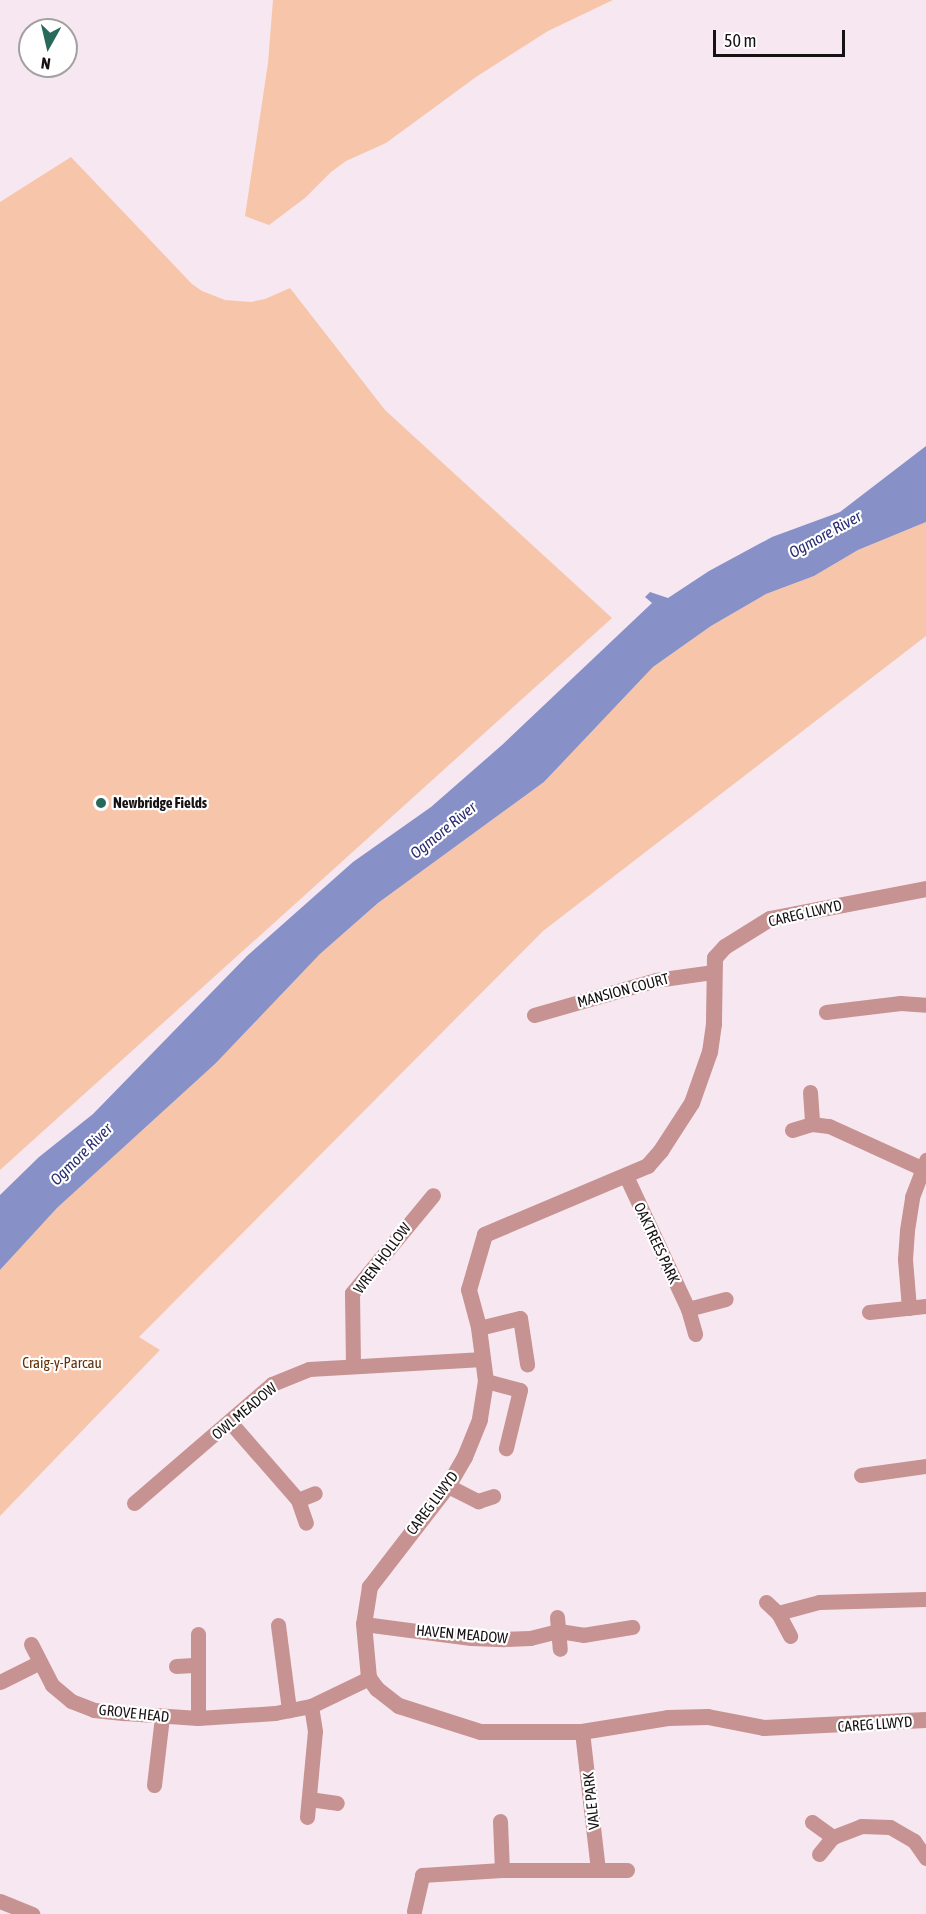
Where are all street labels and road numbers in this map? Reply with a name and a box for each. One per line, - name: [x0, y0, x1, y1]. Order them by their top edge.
- street label: CAREG LLWYD: [767, 896, 843, 930]
- street label: MANSION COURT: [575, 969, 671, 1011]
- street label: OAKTREES PARK: [630, 1199, 684, 1287]
- street label: WREN HOLLOW: [350, 1219, 414, 1297]
- street label: OWL MEADOW: [208, 1379, 280, 1443]
- street label: CAREG LLWYD: [402, 1468, 462, 1538]
- street label: HAVEN MEADOW: [415, 1621, 509, 1647]
- street label: GROVE HEAD: [98, 1700, 170, 1726]
- street label: CAREG LLWYD: [837, 1712, 913, 1736]
- street label: VALE PARK: [579, 1771, 603, 1831]

